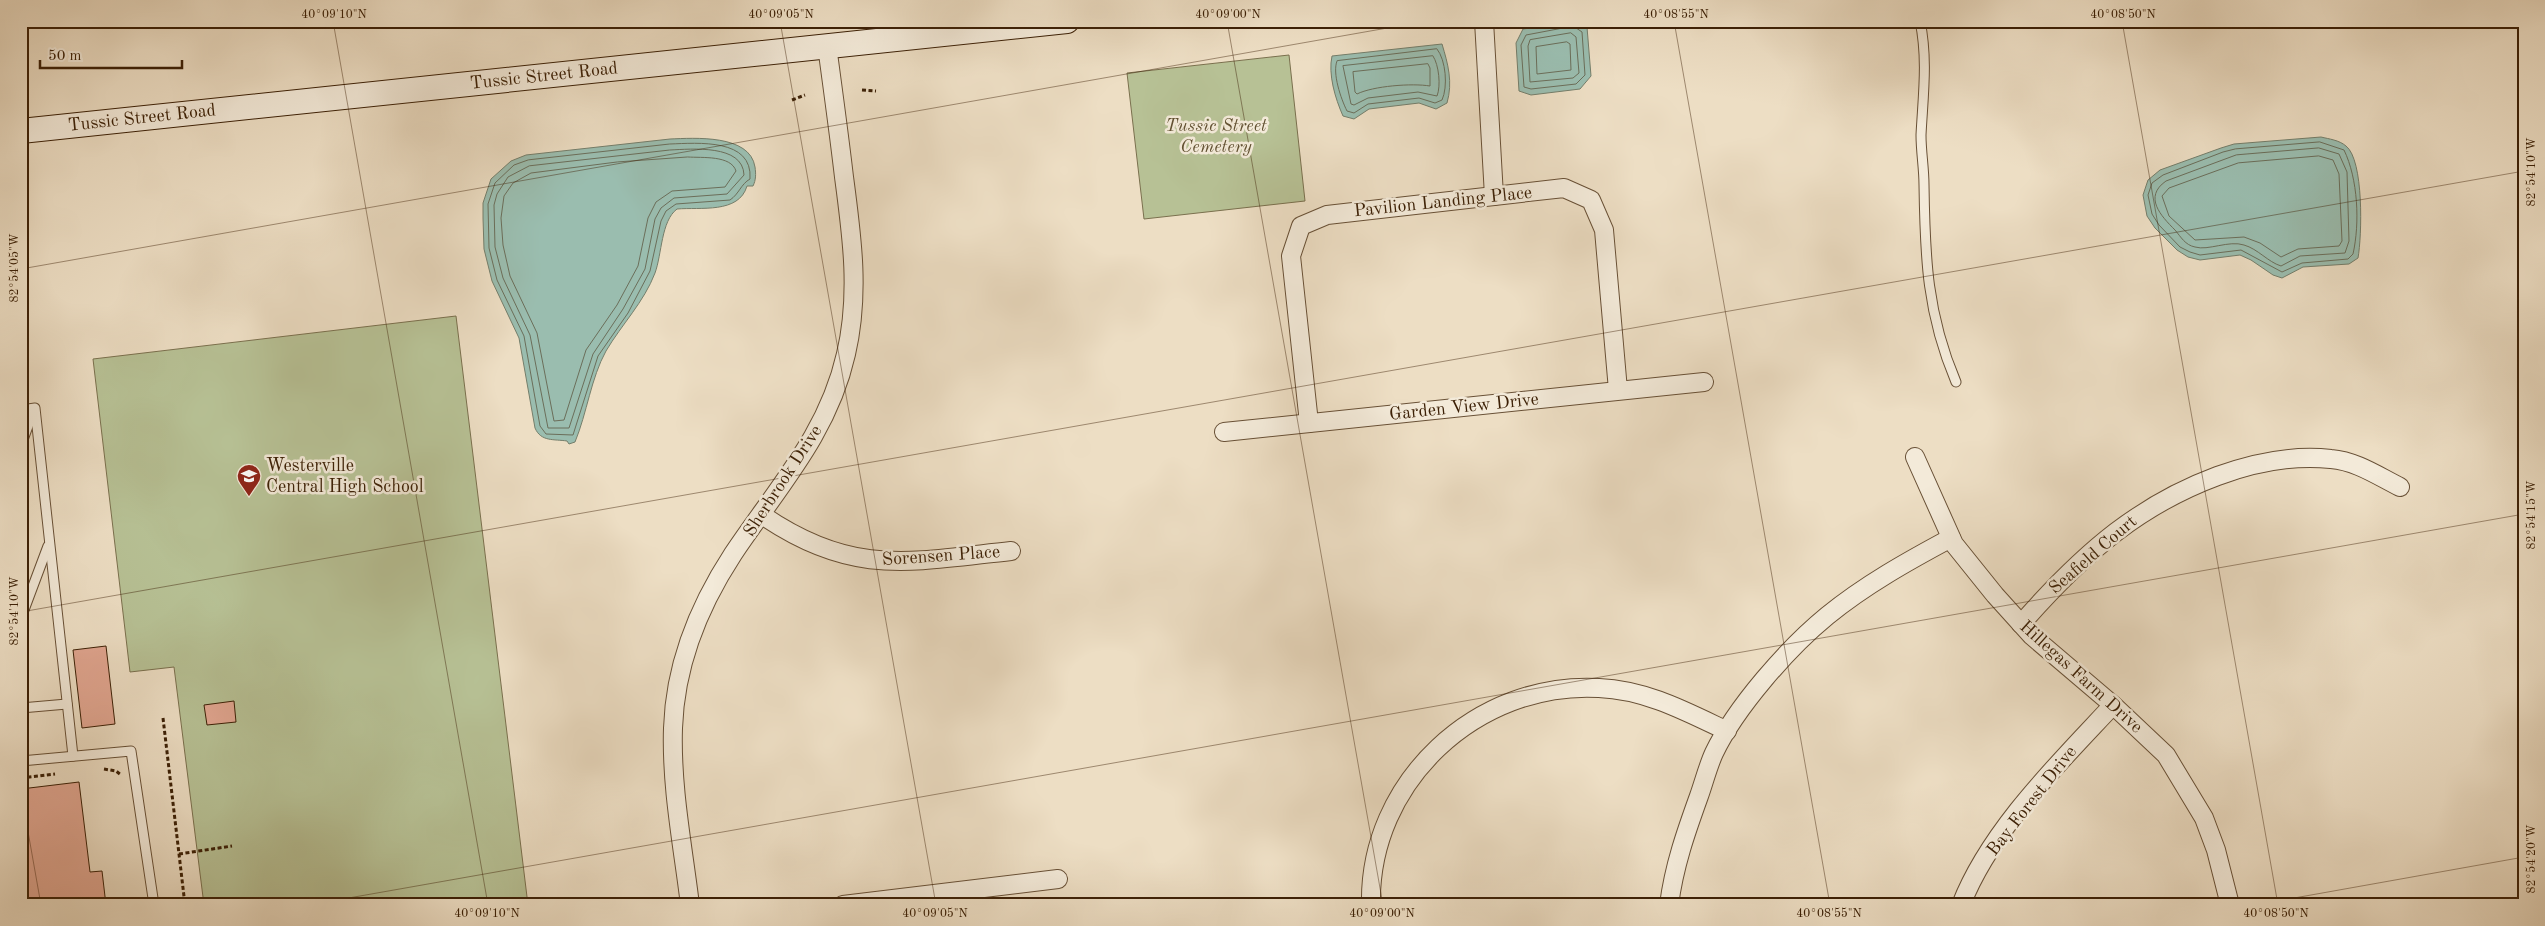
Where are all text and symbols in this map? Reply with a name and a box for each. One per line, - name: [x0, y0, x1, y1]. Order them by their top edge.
- text: 40°09'05"N: [748, 8, 814, 21]
- text: 40°08'55"N: [1643, 8, 1709, 21]
- text: 40°08'50"N: [2090, 8, 2156, 21]
- text: 40°09'10"N: [301, 9, 367, 21]
- text: 40°09'00"N: [1195, 9, 1261, 21]
- scale bar: [40, 38, 182, 70]
- text: 50 m: [48, 49, 82, 64]
- street label: Tussic Street Road: [469, 59, 619, 93]
- street label: Tussic Street Road: [67, 101, 217, 135]
- park label: Tussic Street Cemetery: [1165, 117, 1267, 156]
- text: 82°54'10"W: [2525, 137, 2538, 207]
- street label: Pavilion Landing Place: [1353, 184, 1533, 220]
- text: 82°54'05"W: [8, 233, 21, 303]
- street label: Garden View Drive: [1388, 390, 1540, 424]
- street label: Sherbrook Drive: [740, 422, 826, 540]
- place label: Westerville Central High School: [266, 457, 424, 496]
- school or university icon: Westerville Central High School: [236, 463, 262, 497]
- text: 82°54'15"W: [2525, 480, 2538, 550]
- street label: Seafield Court: [2046, 512, 2140, 598]
- street label: Sorensen Place: [881, 543, 1001, 569]
- text: 82°54'10"W: [8, 576, 21, 646]
- street label: Hillegas Farm Drive: [2016, 617, 2146, 737]
- street label: Bay Forest Drive: [1984, 743, 2080, 859]
- text: 82°54'20"W: [2525, 824, 2538, 894]
- text: 40°09'05"N: [902, 907, 968, 920]
- text: 40°08'55"N: [1796, 907, 1862, 920]
- text: 40°08'50"N: [2243, 907, 2309, 920]
- text: 40°09'10"N: [454, 908, 520, 920]
- text: 40°09'00"N: [1349, 908, 1415, 920]

